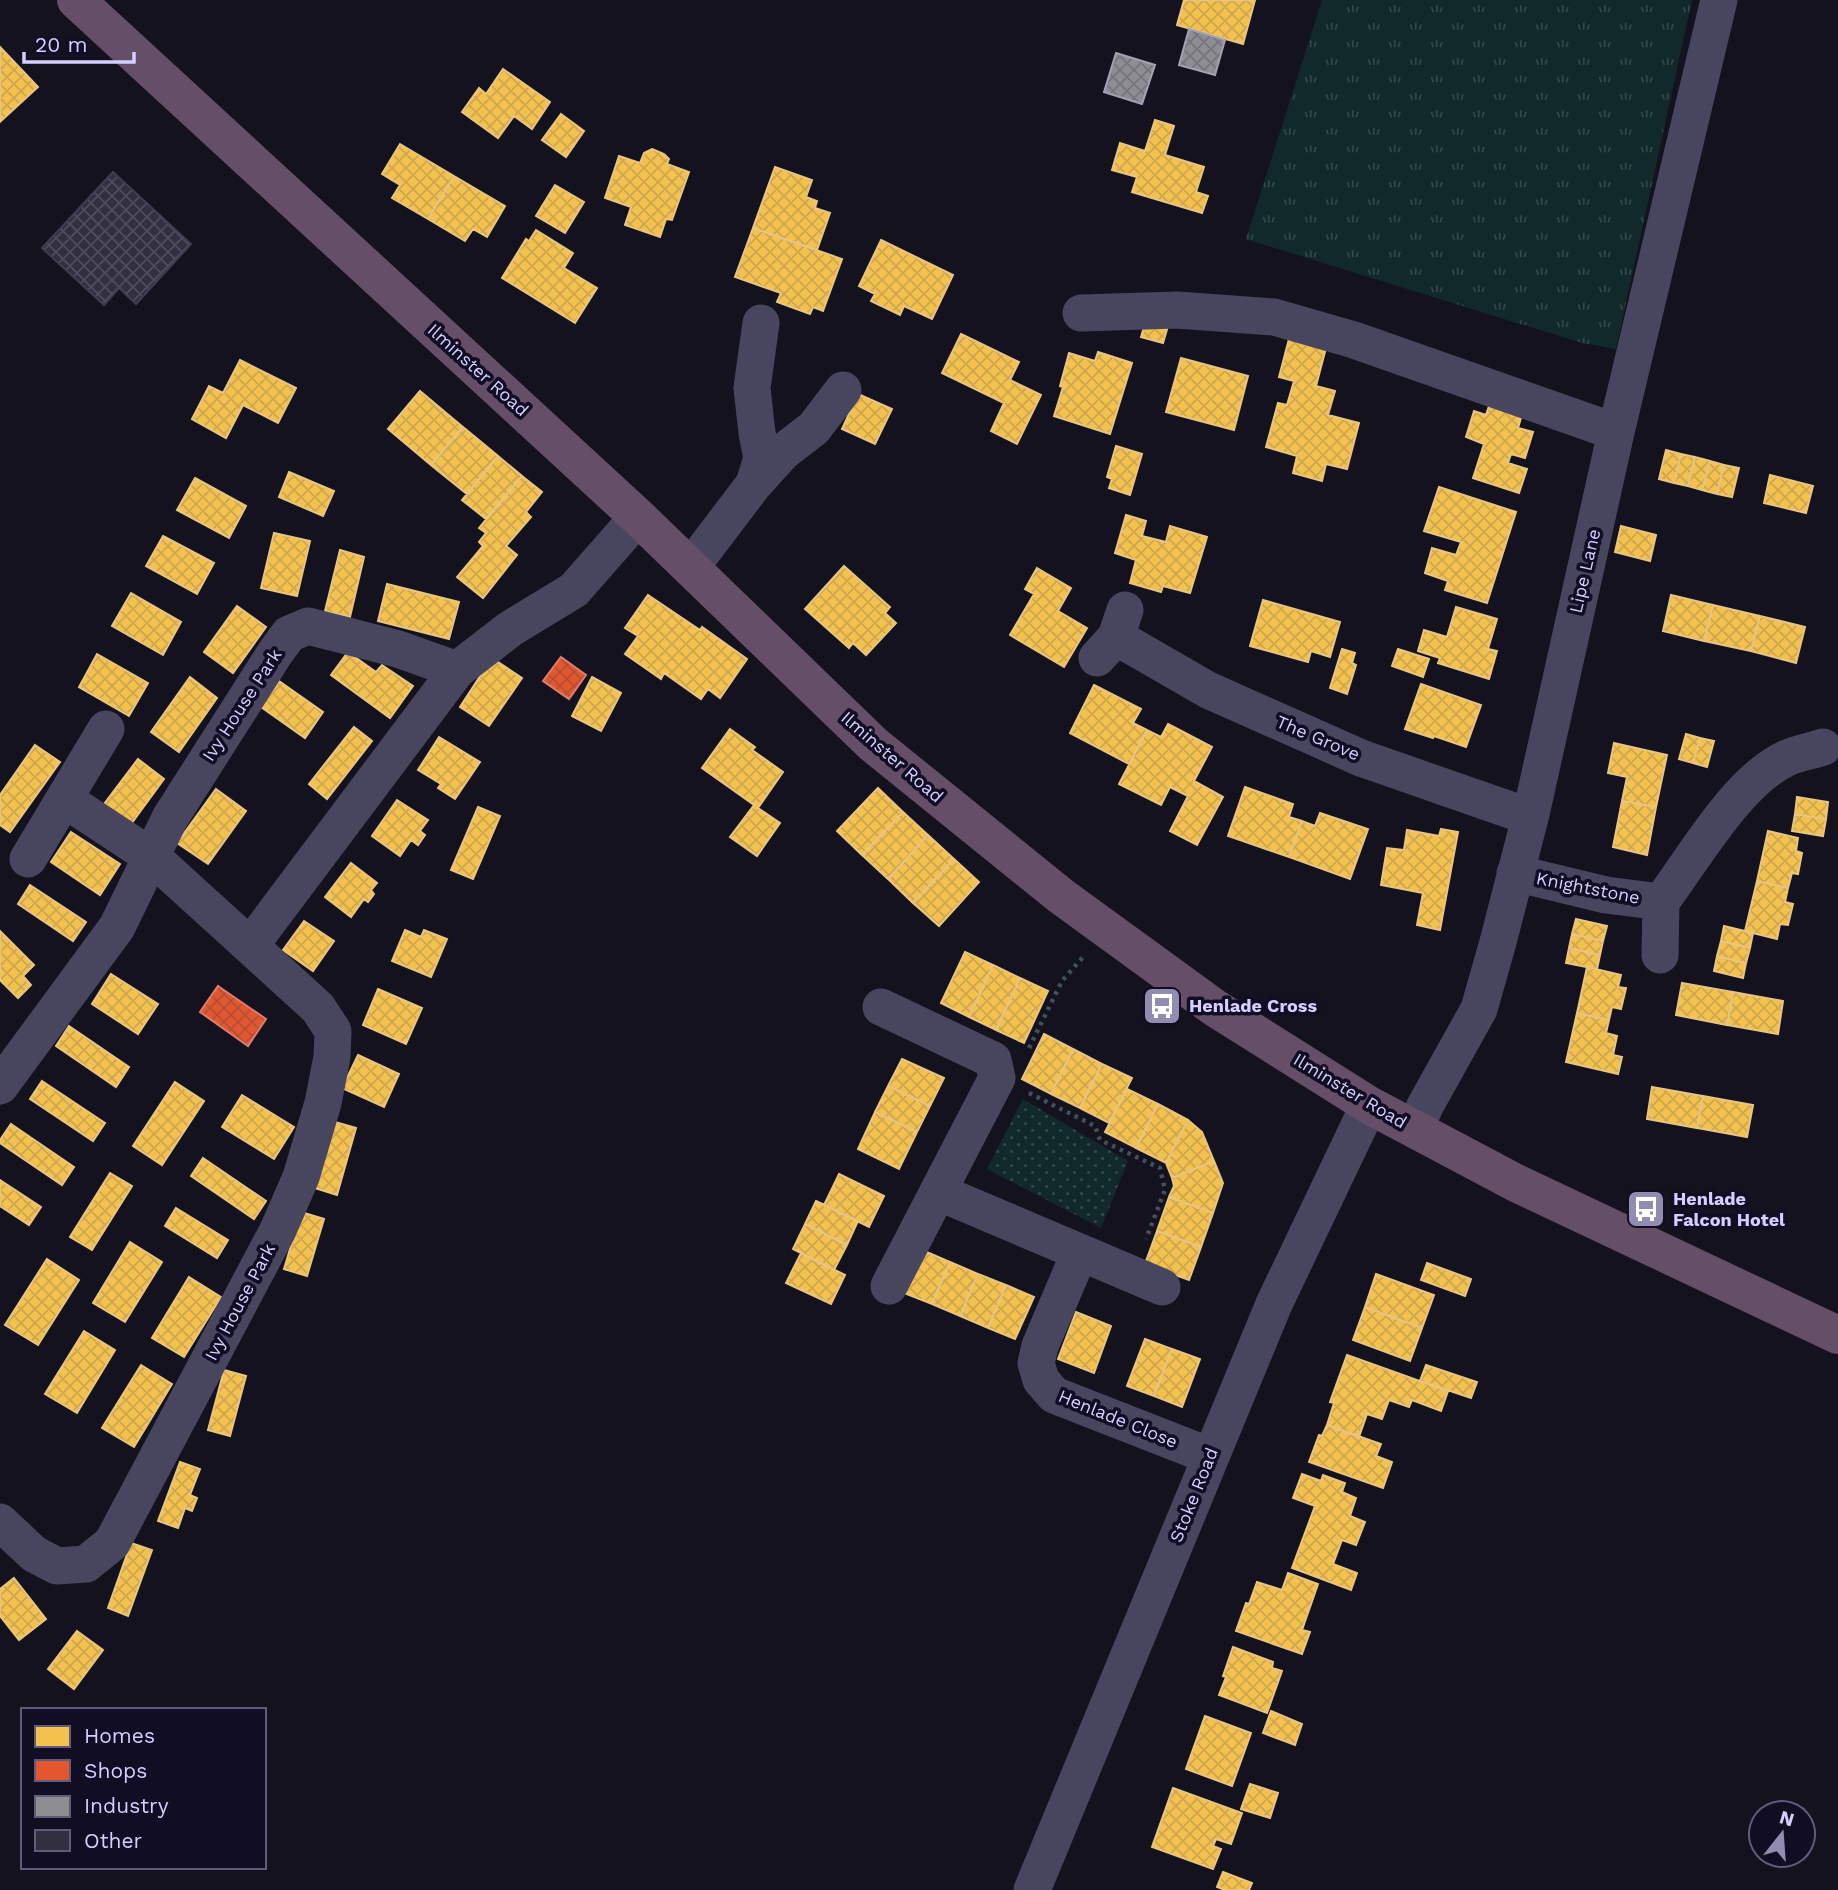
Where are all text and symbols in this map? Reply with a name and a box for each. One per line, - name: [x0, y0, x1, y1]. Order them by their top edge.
- scale bar: [24, 21, 135, 65]
- text: 20 m: [35, 32, 87, 57]
- street label: Ilminster Road: [424, 319, 533, 420]
- street label: Lipe Lane: [1565, 527, 1604, 615]
- street label: Ivy House Park: [198, 645, 286, 765]
- street label: Ilminster Road: [837, 707, 948, 807]
- street label: The Grove: [1273, 711, 1363, 765]
- street label: Knightstone: [1534, 867, 1642, 908]
- bus stop icon: Henlade Cross: [1141, 985, 1183, 1027]
- place label: Henlade Cross: [1189, 995, 1317, 1016]
- street label: Ilminster Road: [1290, 1049, 1411, 1133]
- bus stop icon: Henlade Falcon Hotel: [1625, 1188, 1667, 1230]
- place label: Henlade Falcon Hotel: [1673, 1188, 1785, 1230]
- street label: Ivy House Park: [200, 1240, 279, 1364]
- street label: Henlade Close: [1056, 1385, 1181, 1452]
- street label: Stoke Road: [1165, 1444, 1222, 1545]
- legend: [21, 1708, 266, 1869]
- text: Homes: [84, 1723, 155, 1748]
- text: Shops: [84, 1758, 147, 1783]
- text: Industry: [84, 1793, 169, 1818]
- north arrow: [1747, 1799, 1817, 1869]
- text: N: [1777, 1805, 1797, 1831]
- text: Other: [84, 1828, 143, 1853]

